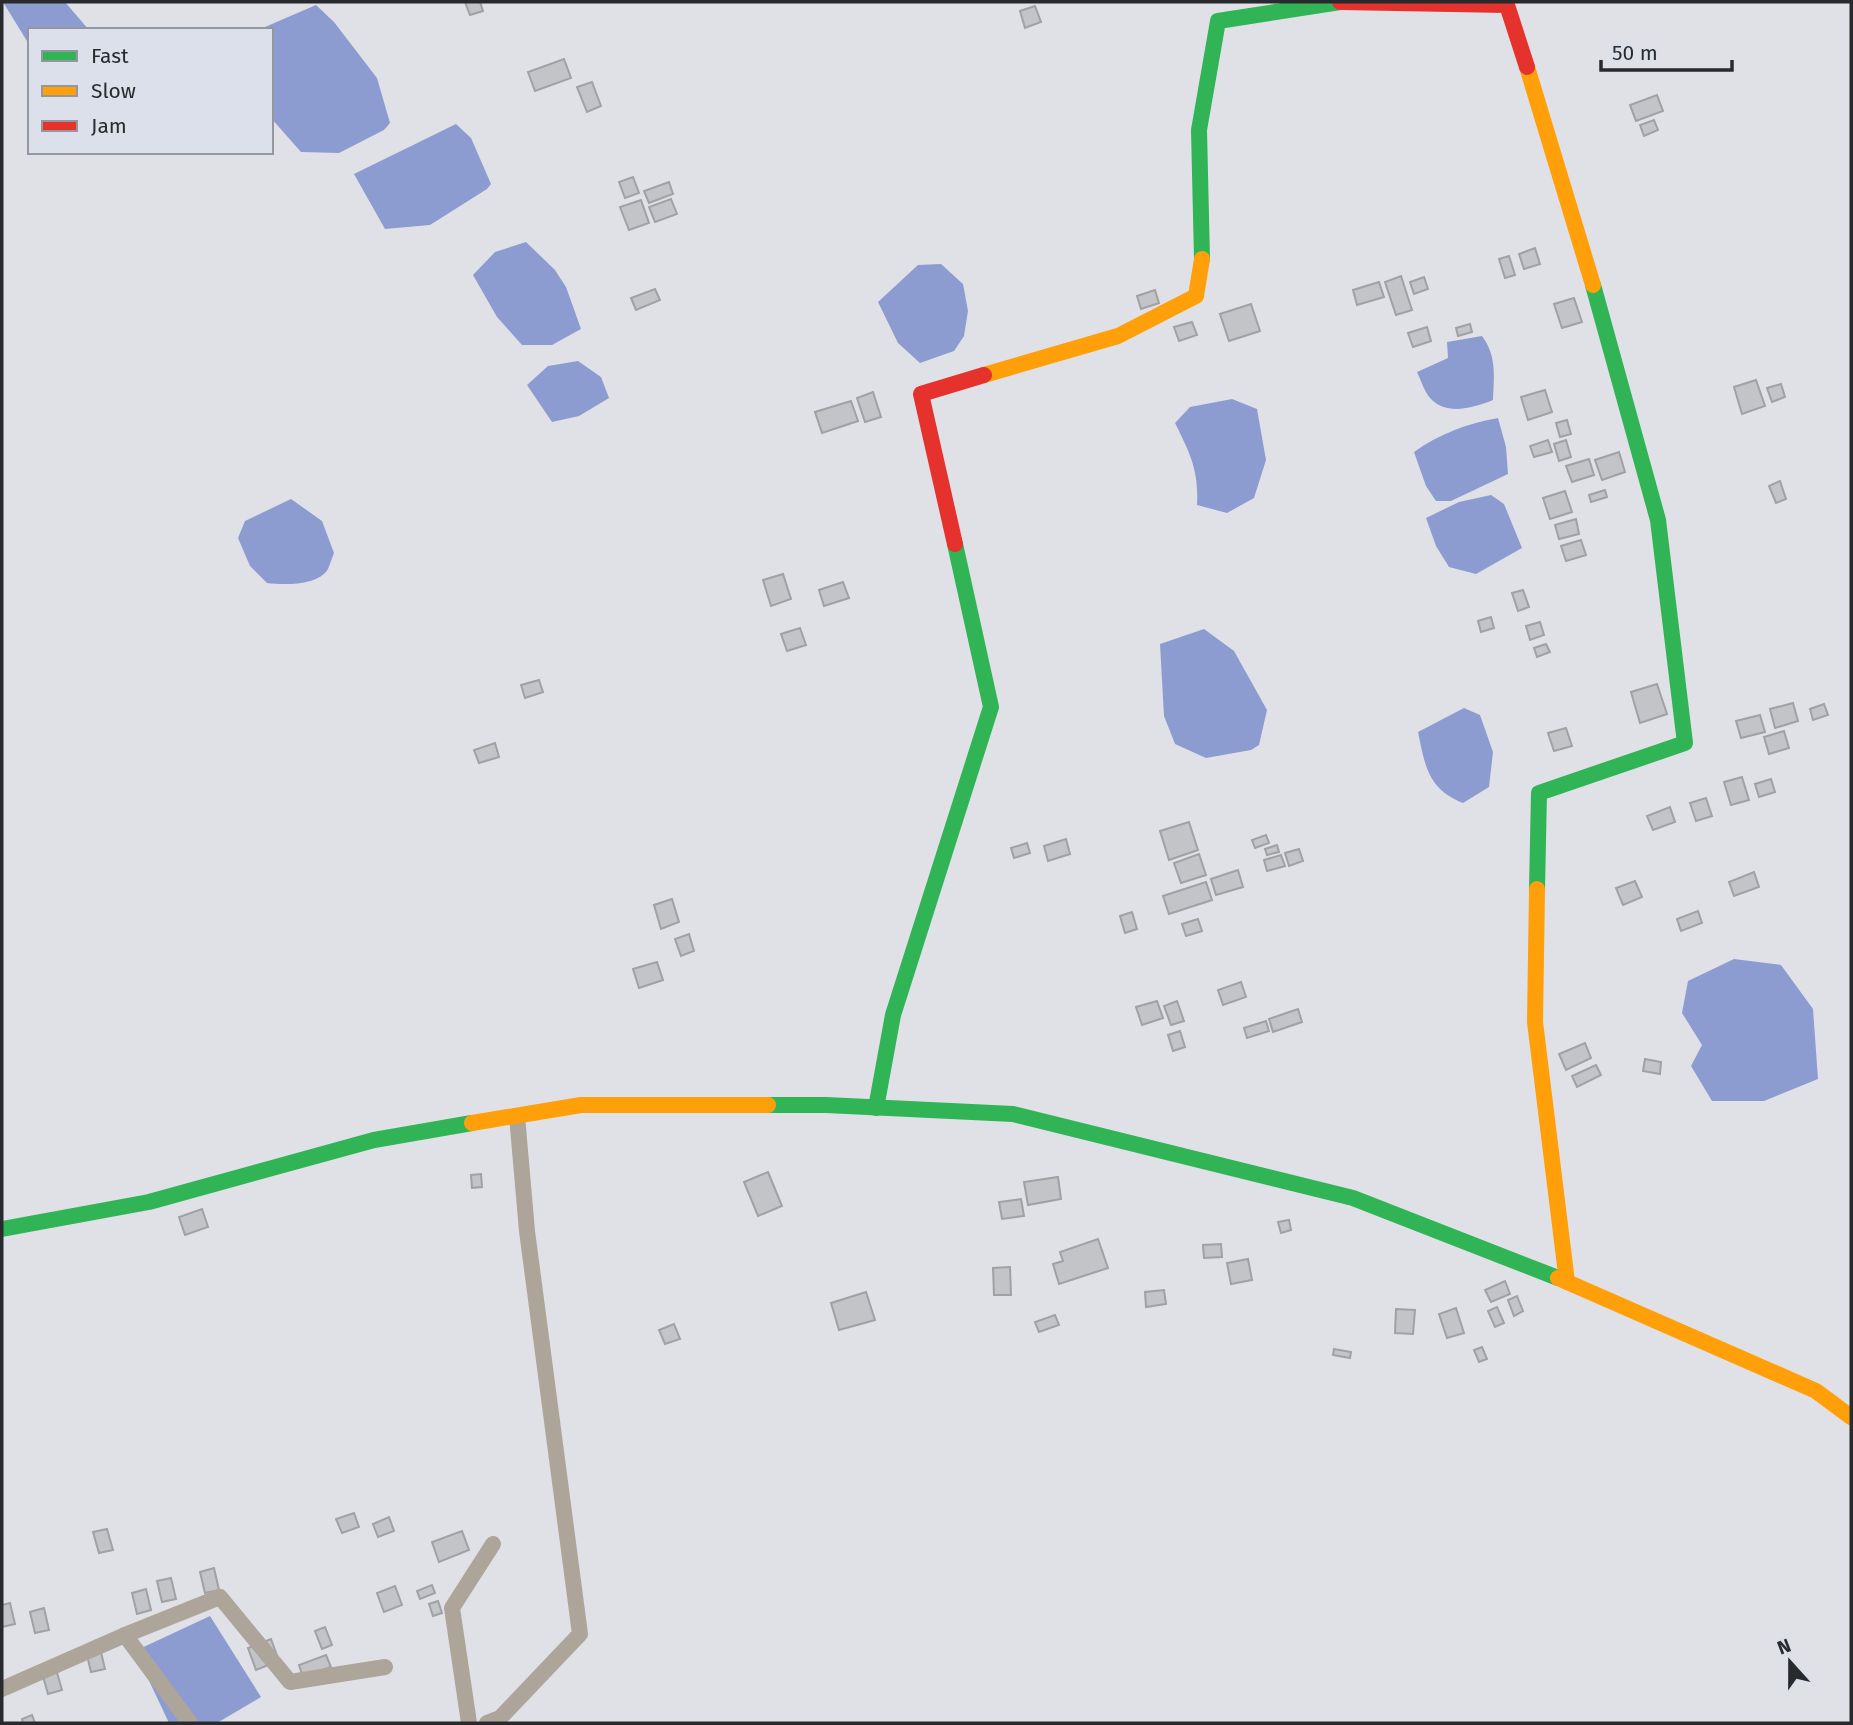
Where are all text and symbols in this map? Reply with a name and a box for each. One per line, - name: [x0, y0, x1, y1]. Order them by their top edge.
- legend: [28, 28, 273, 154]
- scale bar: [1601, 28, 1732, 72]
- text: 50 m: [1612, 40, 1658, 66]
- text: Fast: [91, 43, 129, 69]
- text: Slow: [91, 78, 136, 104]
- text: Jam: [91, 113, 127, 139]
- north arrow: [1755, 1627, 1825, 1697]
- text: N: [1774, 1634, 1794, 1660]

